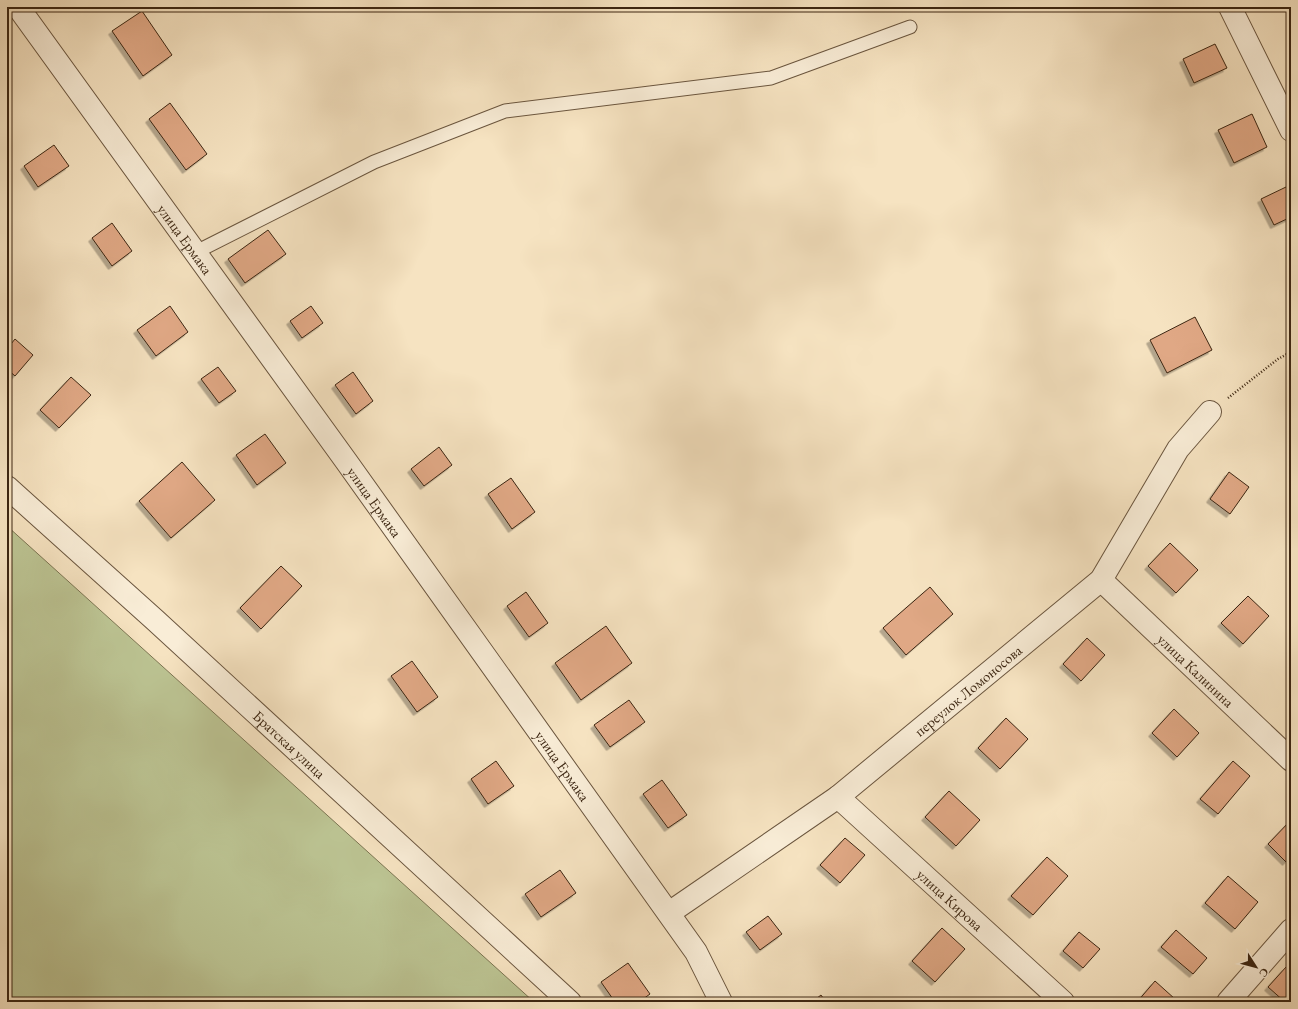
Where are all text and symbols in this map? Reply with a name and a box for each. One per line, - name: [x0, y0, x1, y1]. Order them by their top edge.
- street label: улица Ермака: [154, 200, 217, 278]
- street label: улица Ермака: [343, 463, 407, 541]
- street label: улица Калинина: [1154, 629, 1238, 711]
- street label: переулок Ломоносова: [910, 640, 1025, 740]
- street label: Братская улица: [249, 706, 330, 782]
- street label: улица Ермака: [531, 726, 595, 805]
- street label: улица Кирова: [913, 864, 988, 935]
- north arrow: [1236, 947, 1276, 987]
- text: С: [1256, 966, 1272, 980]

